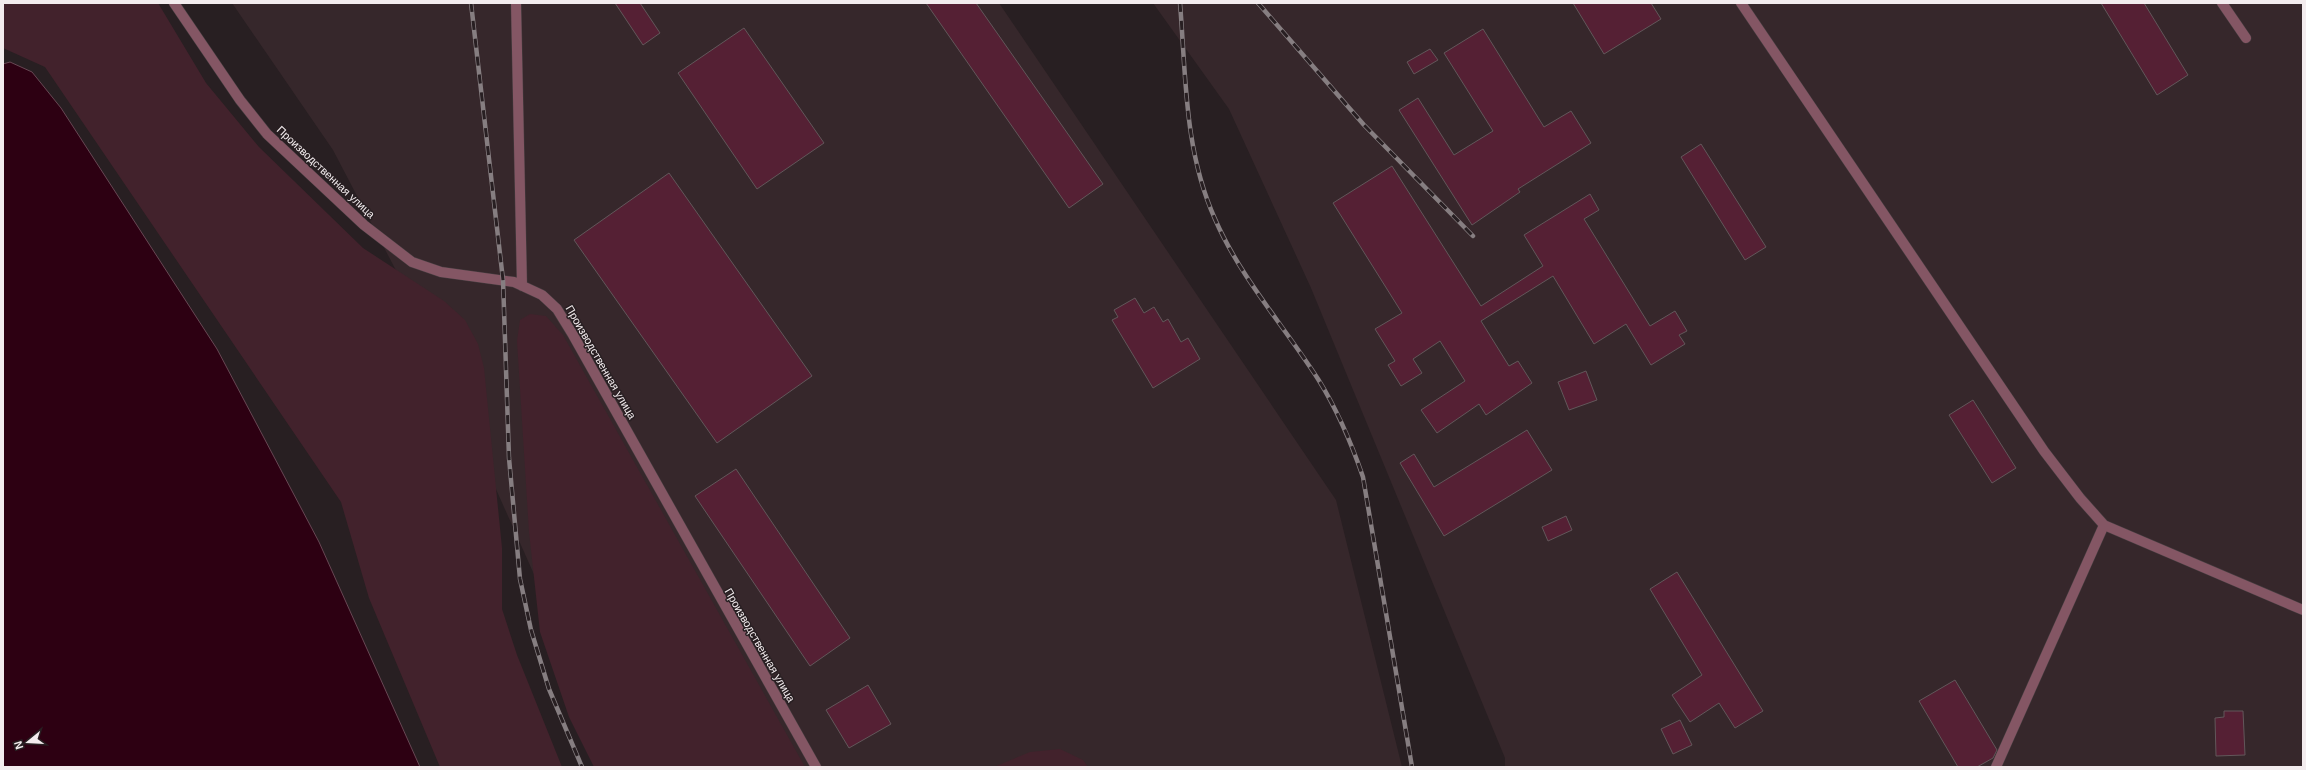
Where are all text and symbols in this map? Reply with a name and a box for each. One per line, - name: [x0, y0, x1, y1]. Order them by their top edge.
- street label: Производственная улица: [275, 124, 378, 221]
- street label: Производственная улица: [563, 303, 639, 422]
- street label: Производственная улица: [722, 586, 798, 705]
- north arrow: [8, 722, 48, 762]
- text: N: [12, 739, 25, 751]

